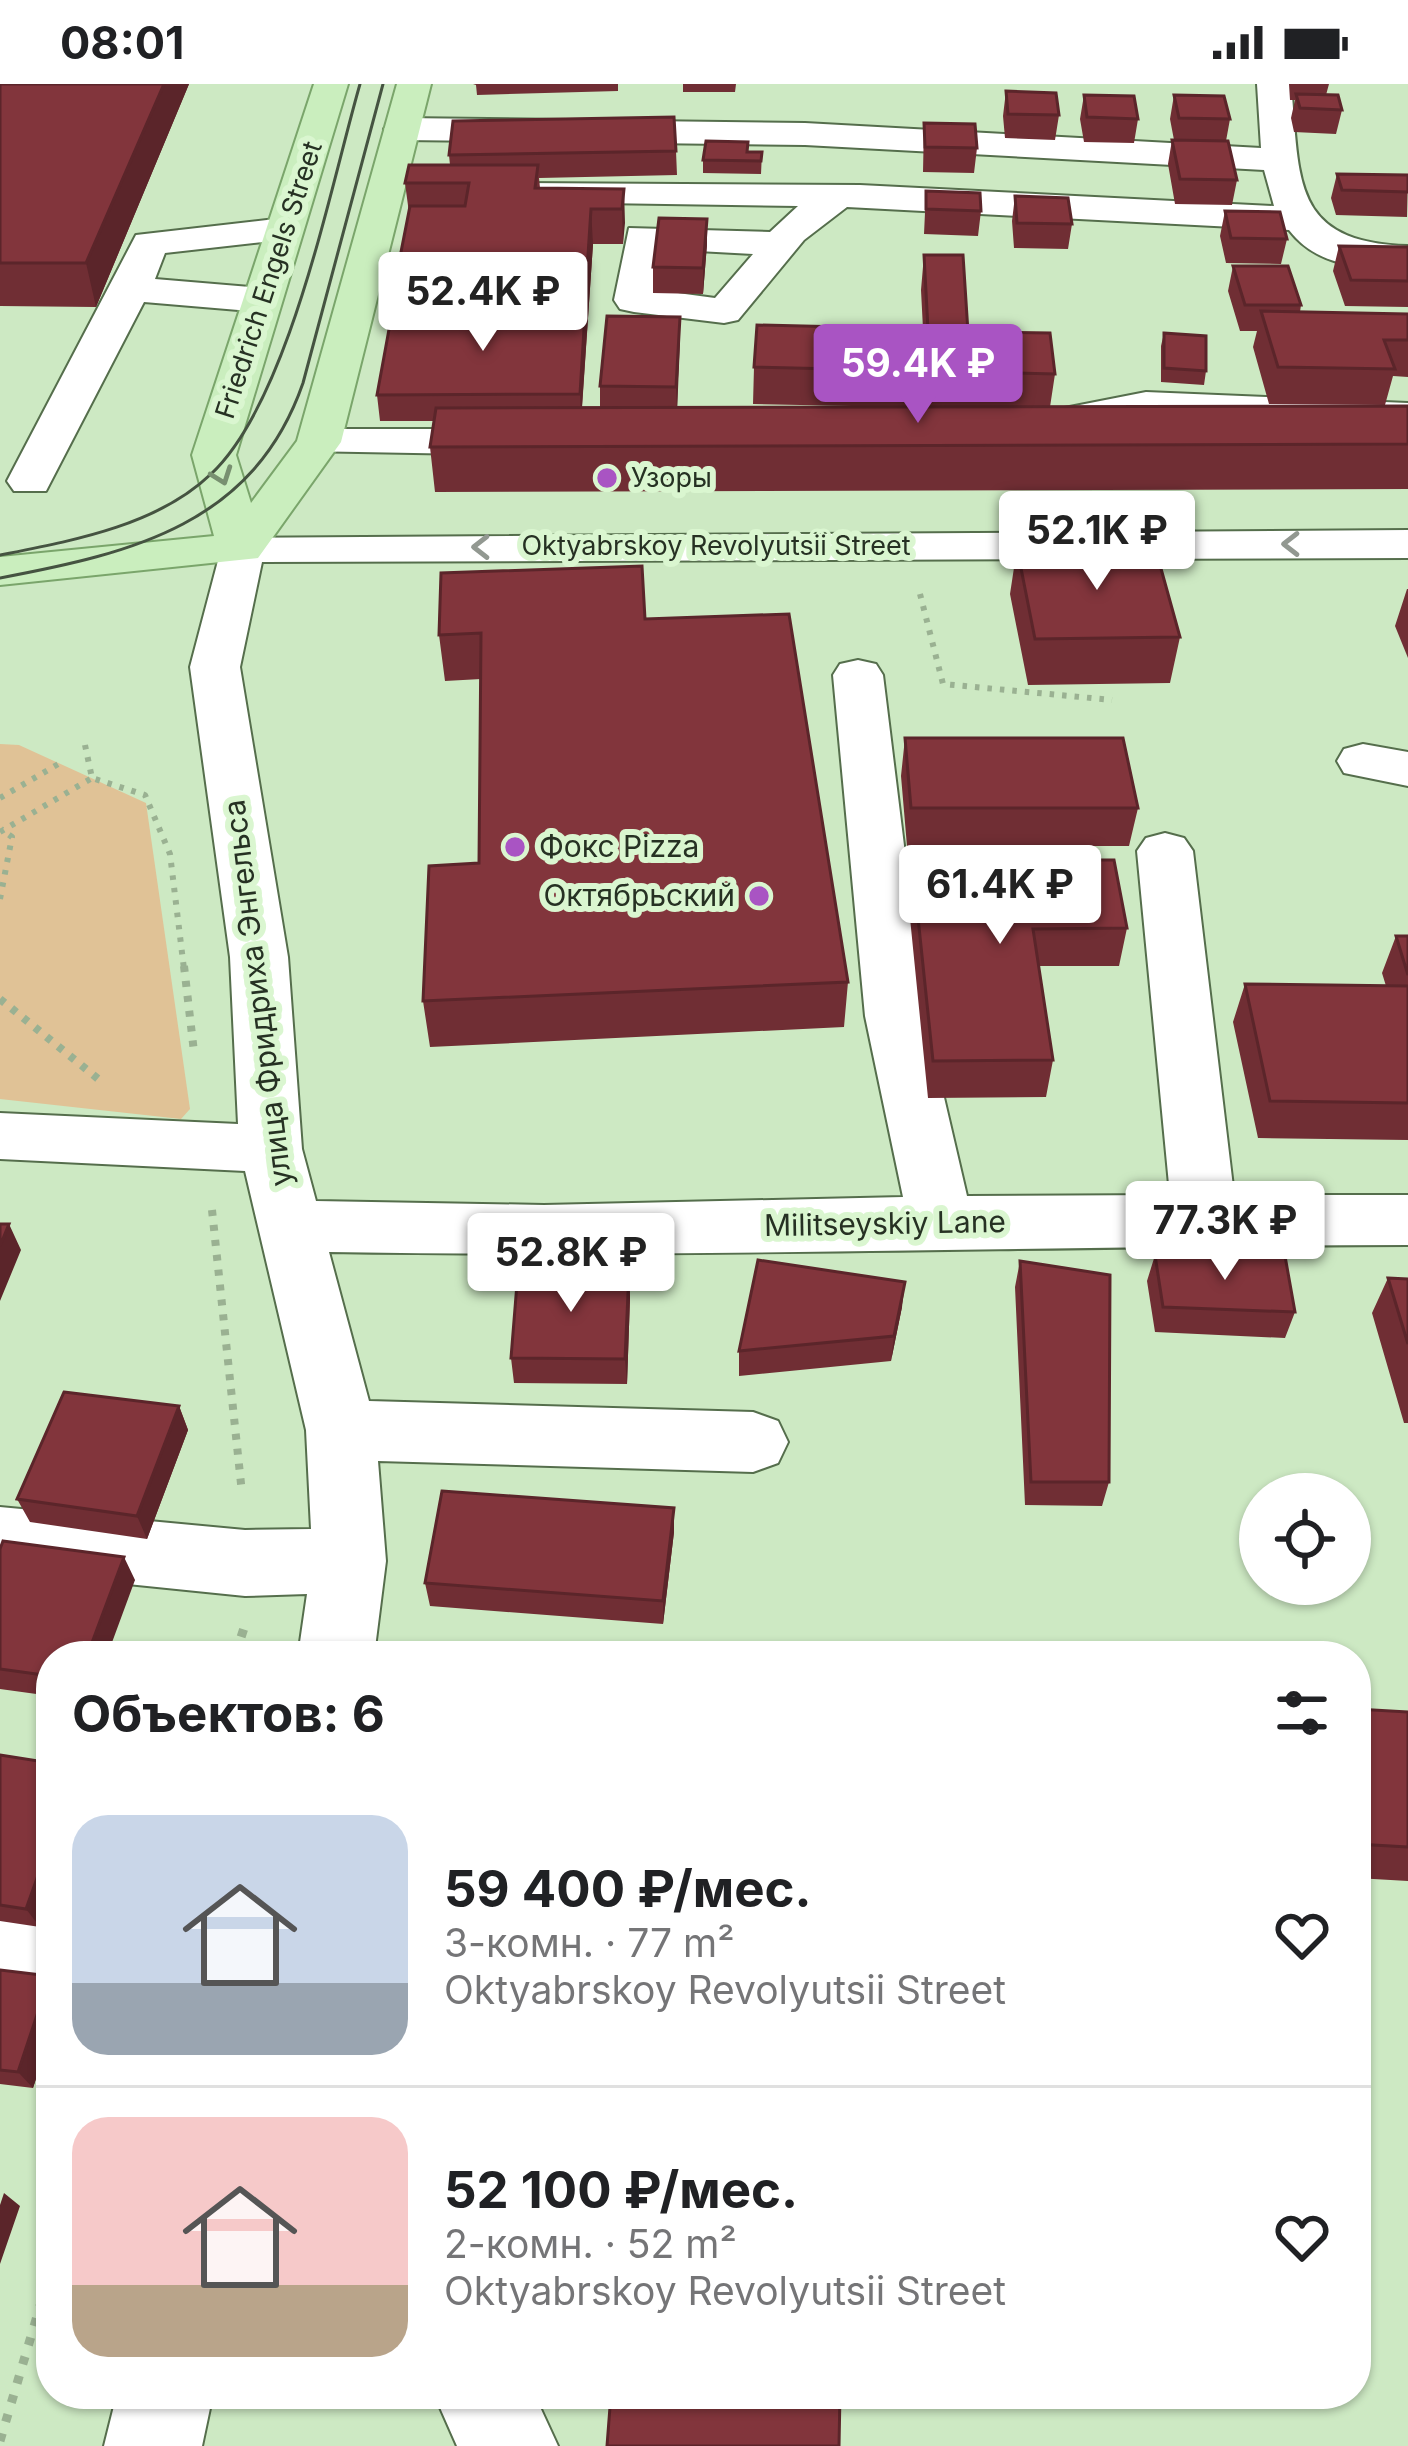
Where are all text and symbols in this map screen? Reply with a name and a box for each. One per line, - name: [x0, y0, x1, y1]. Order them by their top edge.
- text: 08:01: [60, 15, 184, 70]
- street label: Friedrich Engels Street: [208, 137, 329, 423]
- pin: 52.4K ₽: [372, 252, 594, 354]
- text: 52.4K ₽: [405, 267, 561, 314]
- pin: 59.4K ₽: [807, 324, 1029, 426]
- text: 59.4K ₽: [841, 339, 995, 386]
- place label: Узоры: [631, 461, 712, 494]
- one-way arrow: [208, 464, 232, 485]
- marker: Узоры: [594, 465, 620, 491]
- pin: 52.1K ₽: [986, 491, 1208, 593]
- text: 52.1K ₽: [1026, 506, 1168, 553]
- street label: Oktyabrskoy Revolyutsii Street: [521, 529, 911, 562]
- one-way arrow: [1281, 531, 1299, 557]
- one-way arrow: [471, 534, 489, 560]
- street label: улица Фридриха Энгельса: [215, 798, 299, 1189]
- place label: Фокс Pizza: [539, 828, 699, 864]
- marker: Фокс Pizza: [502, 834, 528, 860]
- pin: 61.4K ₽: [889, 845, 1111, 947]
- text: 61.4K ₽: [926, 860, 1074, 907]
- place label: Октябрьский: [543, 877, 735, 913]
- marker: Октябрьский: [746, 883, 772, 909]
- pin: 77.3K ₽: [1114, 1181, 1336, 1283]
- text: 77.3K ₽: [1153, 1196, 1297, 1243]
- street label: Militseyskiy Lane: [764, 1203, 1006, 1243]
- pin: 52.8K ₽: [460, 1213, 682, 1315]
- text: 52.8K ₽: [494, 1228, 648, 1275]
- map controls: [1239, 1473, 1371, 1605]
- button: locate: [1239, 1473, 1371, 1605]
- icon: filters: [1269, 1680, 1335, 1746]
- text: Объектов: 6: [72, 1683, 385, 1744]
- text: 59 400 ₽/мес.: [444, 1858, 812, 1919]
- icon: home: [168, 1863, 312, 2007]
- icon: heart: [1269, 1902, 1335, 1968]
- text: 3-комн. · 77 m²: [444, 1919, 734, 1966]
- text: Oktyabrskoy Revolyutsii Street: [444, 1966, 1006, 2013]
- text: 52 100 ₽/мес.: [444, 2159, 798, 2220]
- icon: home: [168, 2165, 312, 2309]
- icon: heart: [1269, 2204, 1335, 2270]
- text: 2-комн. · 52 m²: [444, 2220, 737, 2267]
- text: Oktyabrskoy Revolyutsii Street: [444, 2267, 1006, 2314]

